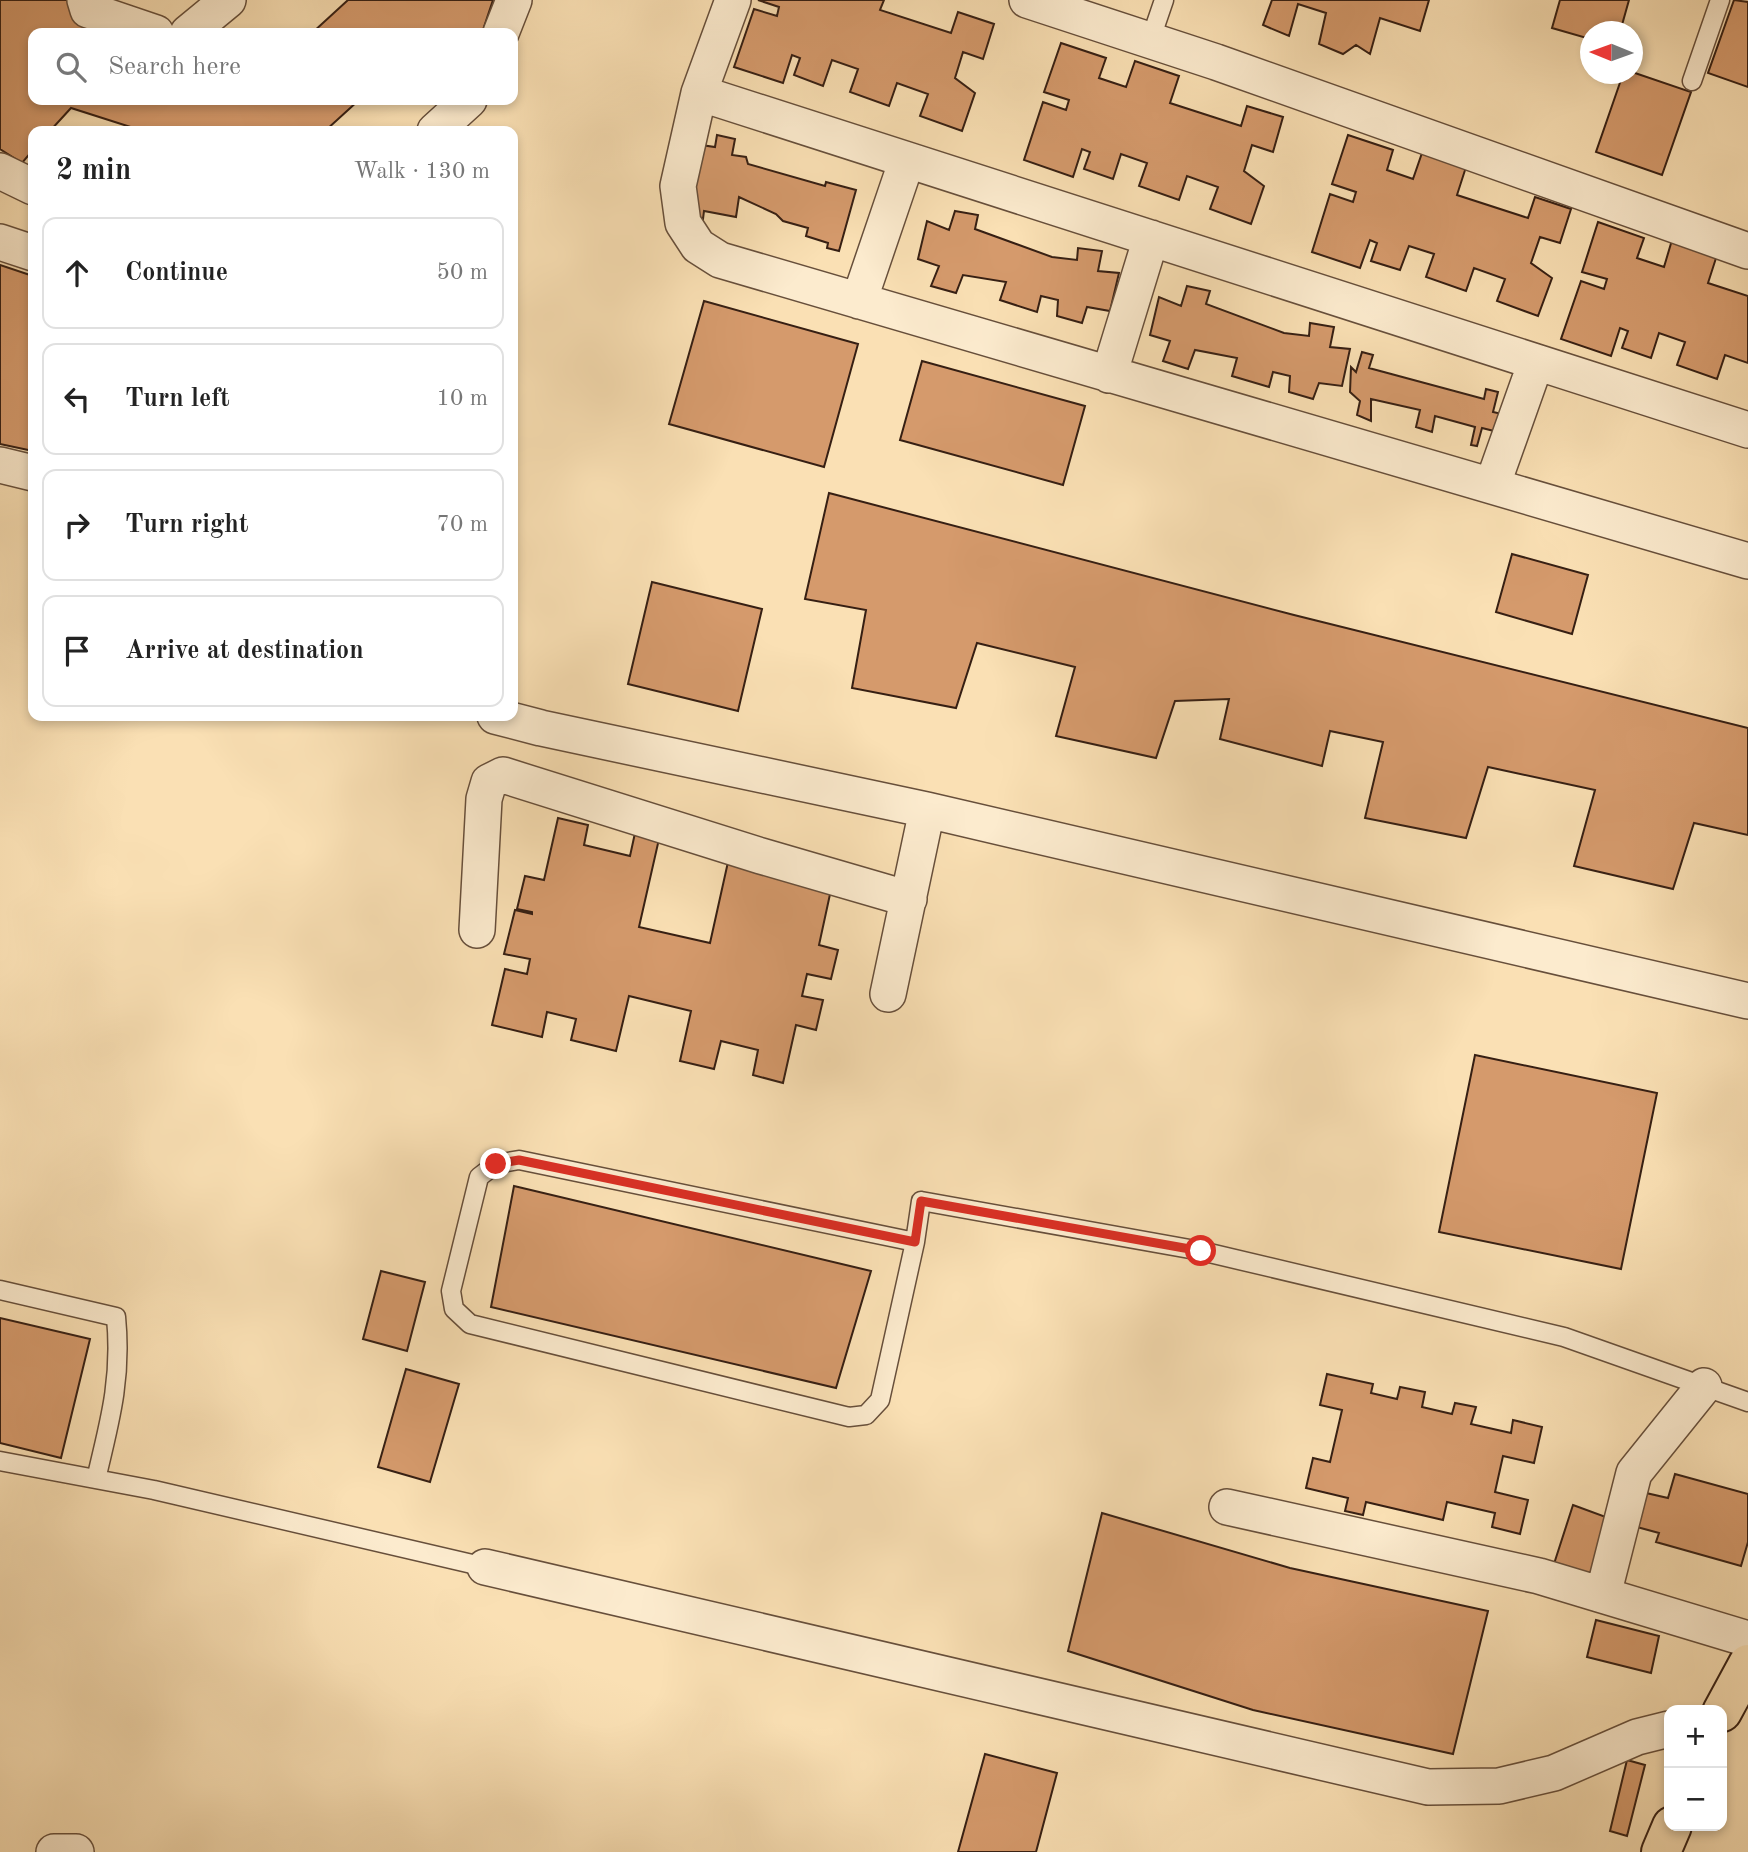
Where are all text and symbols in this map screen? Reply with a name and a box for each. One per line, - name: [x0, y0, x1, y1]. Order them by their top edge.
- north arrow: [1580, 21, 1643, 84]
- search box: [28, 28, 518, 105]
- icon: search: [52, 48, 90, 86]
- text: Search here: [108, 54, 241, 80]
- text: 2 min: [56, 156, 131, 186]
- text: Walk · 130 m: [354, 160, 490, 183]
- icon: ahead: [58, 254, 96, 292]
- text: Continue: [125, 260, 228, 286]
- text: 50 m: [437, 261, 488, 284]
- icon: left: [58, 380, 96, 418]
- text: Turn left: [125, 386, 230, 412]
- text: 10 m: [437, 387, 488, 410]
- icon: right: [58, 506, 96, 544]
- text: Turn right: [125, 512, 248, 538]
- text: 70 m: [437, 513, 488, 536]
- icon: arrive: [58, 632, 96, 670]
- text: Arrive at destination: [125, 638, 364, 664]
- route end: [480, 1148, 511, 1179]
- route start: [1185, 1235, 1216, 1266]
- map controls: [1664, 1705, 1727, 1831]
- button: +: [1664, 1705, 1727, 1768]
- button: −: [1664, 1768, 1727, 1831]

